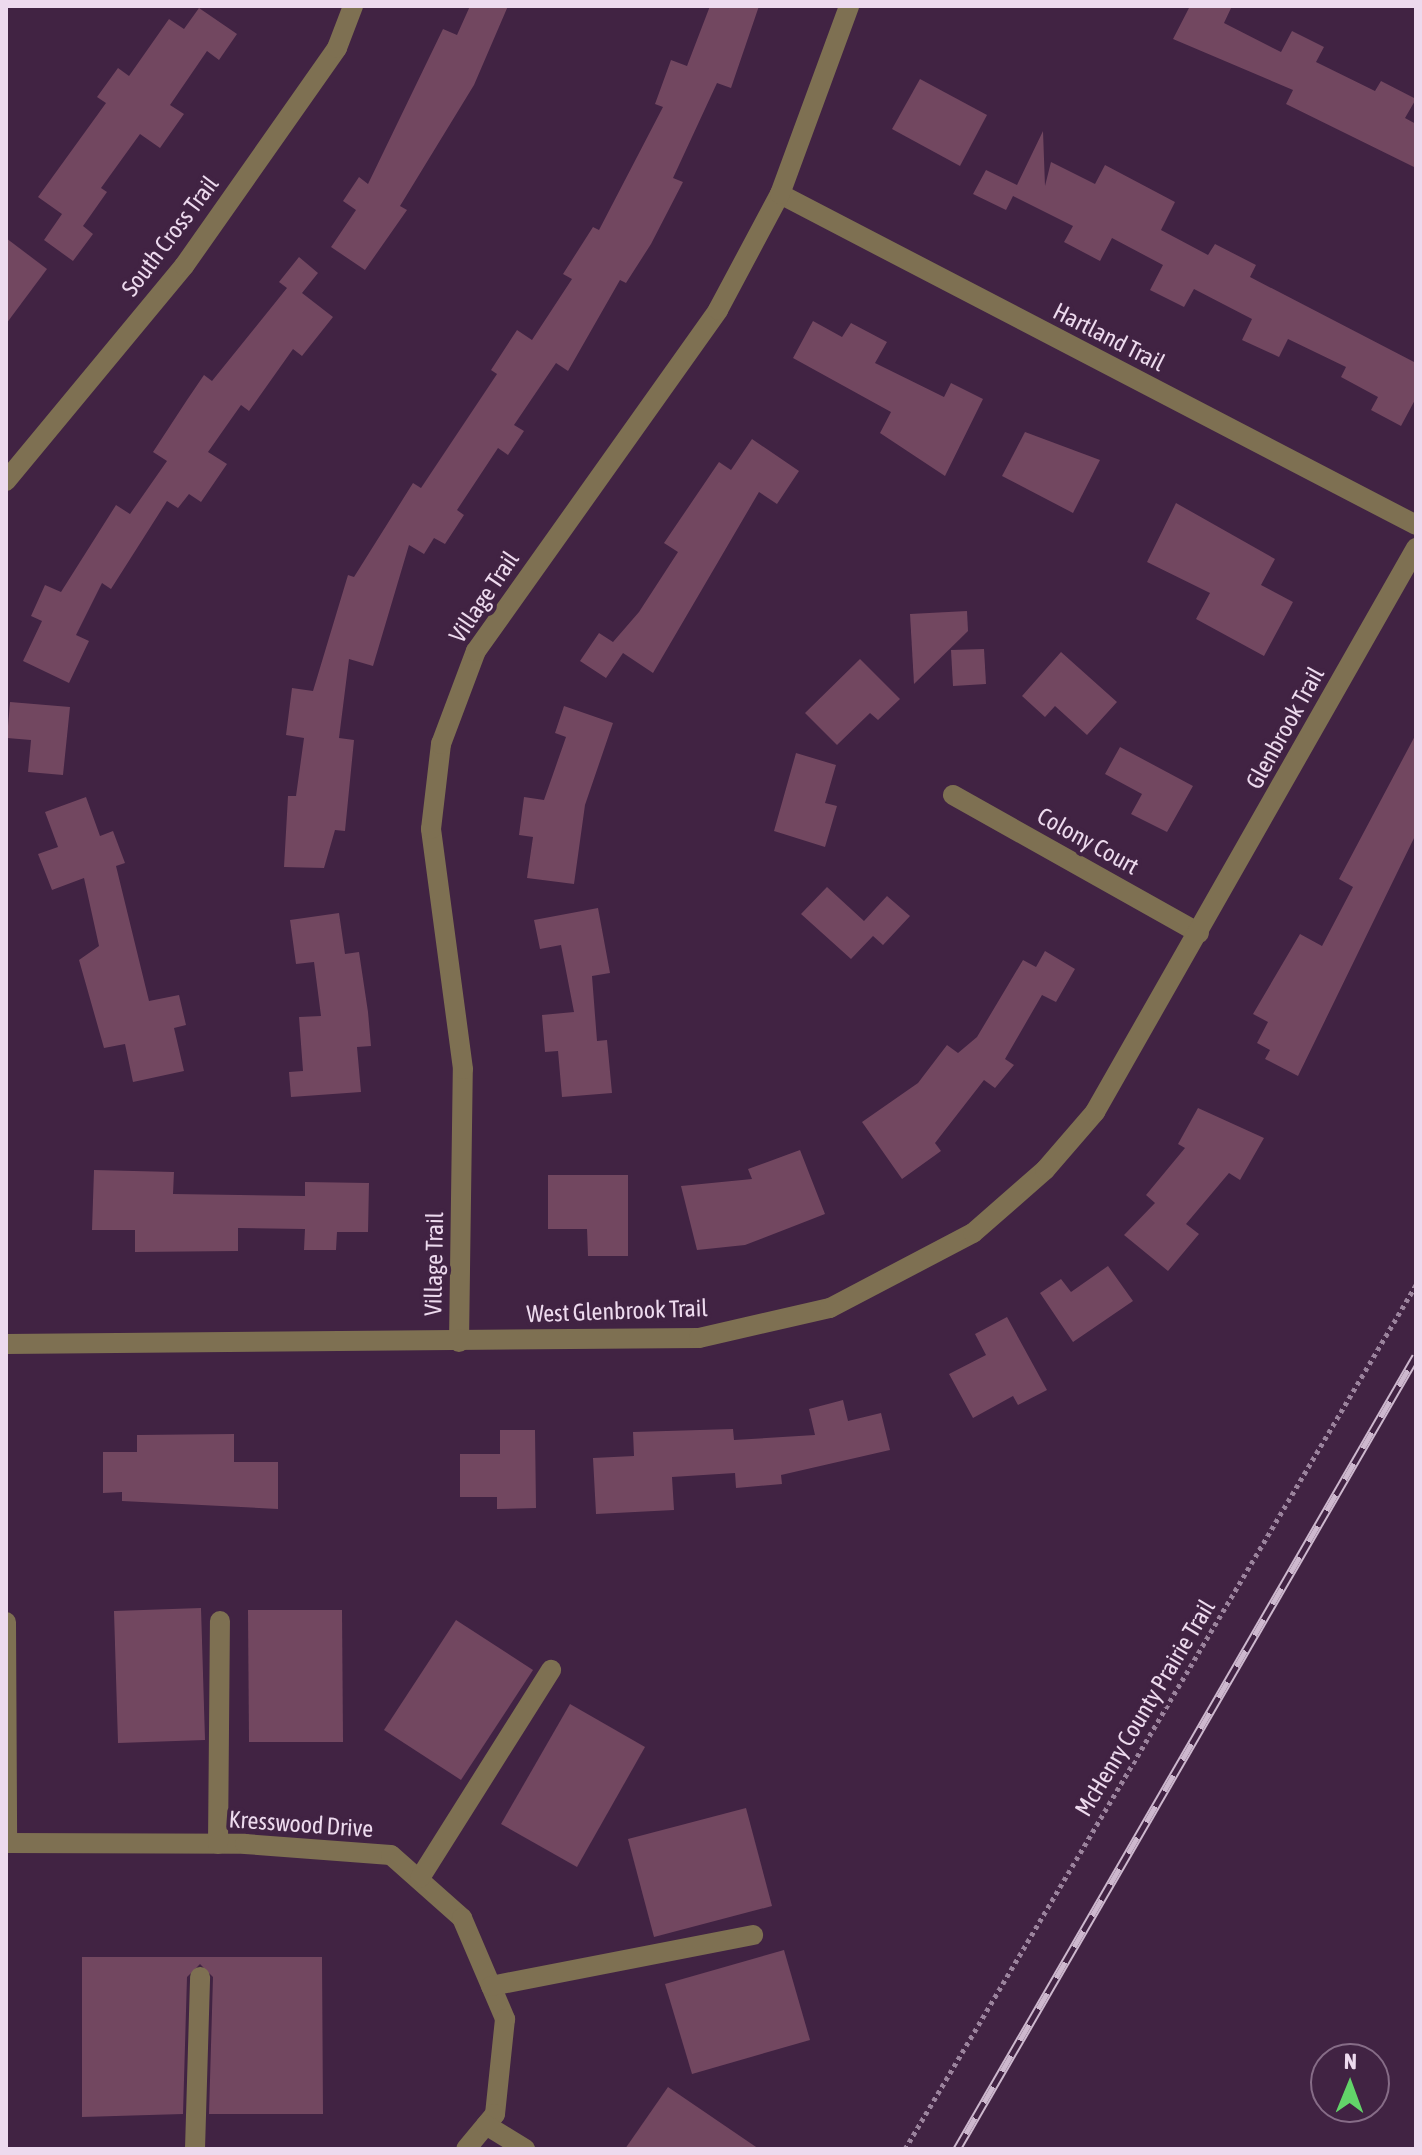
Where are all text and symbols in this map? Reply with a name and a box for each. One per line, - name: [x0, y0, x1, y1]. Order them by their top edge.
- street label: South Cross Trail: [115, 170, 225, 302]
- street label: Hartland Trail: [1048, 297, 1170, 377]
- street label: Village Trail: [443, 546, 525, 648]
- street label: Glenbrook Trail: [1240, 662, 1330, 794]
- street label: Colony Court: [1032, 801, 1144, 881]
- street label: Village Trail: [419, 1212, 449, 1316]
- street label: West Glenbrook Trail: [526, 1293, 708, 1329]
- street label: McHenry County Prairie Trail: [1069, 1594, 1221, 1822]
- street label: Kresswood Drive: [228, 1805, 374, 1843]
- north arrow: [1310, 2043, 1390, 2123]
- text: N: [1344, 2048, 1357, 2074]

